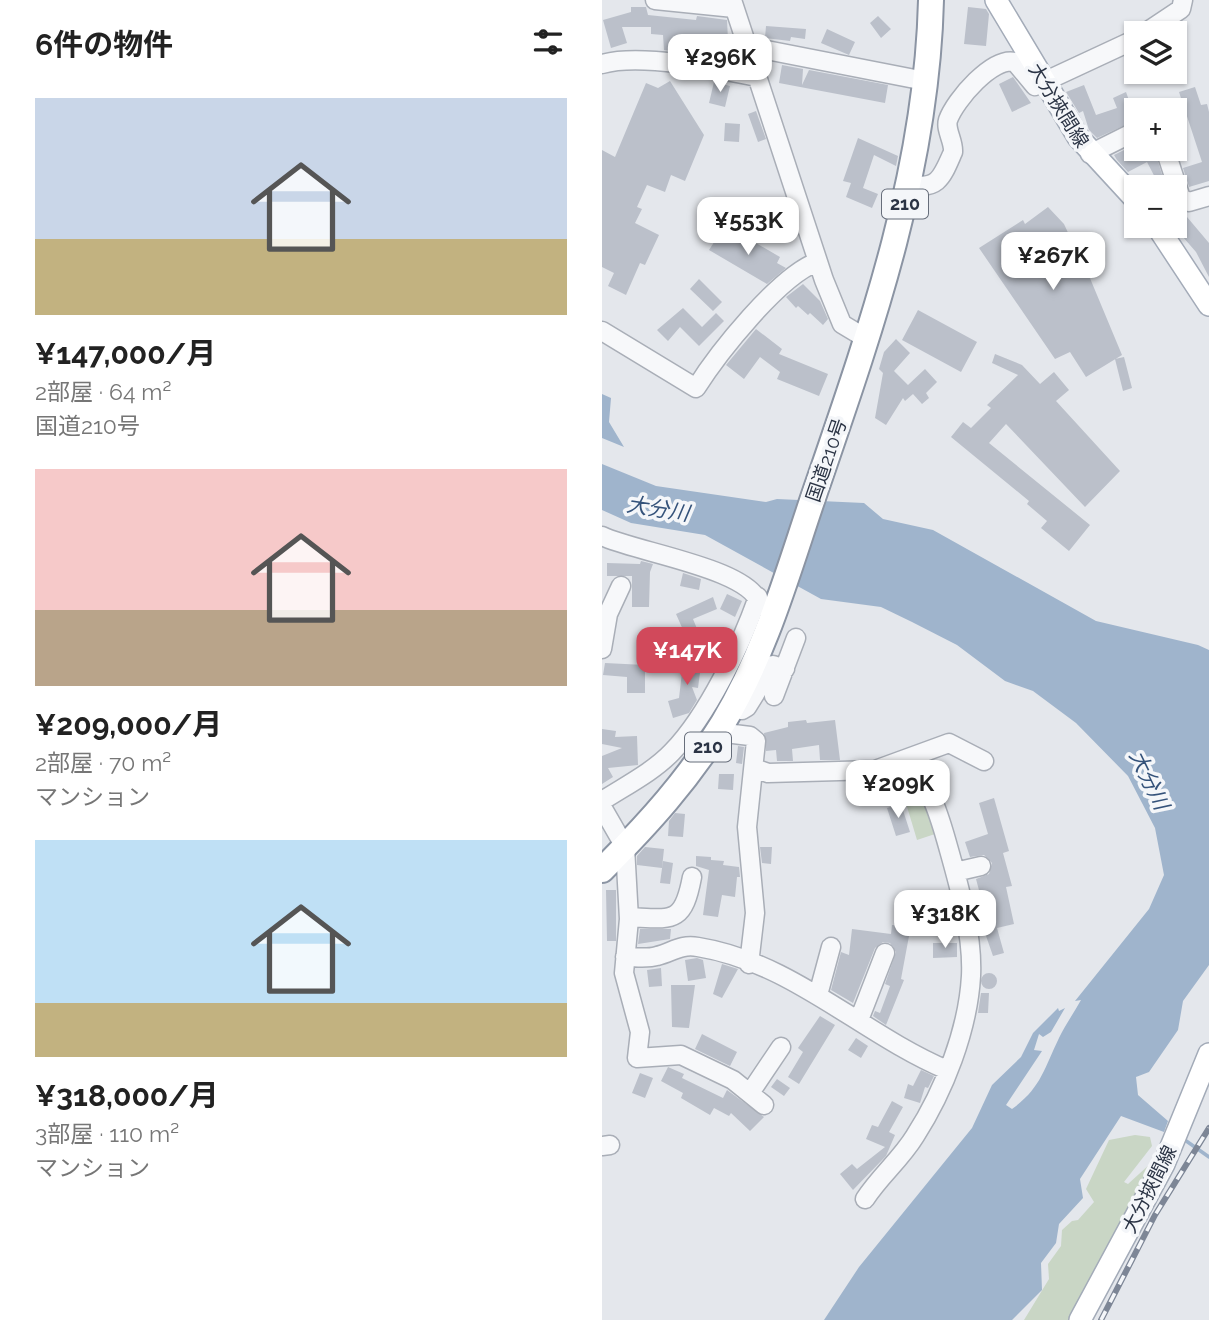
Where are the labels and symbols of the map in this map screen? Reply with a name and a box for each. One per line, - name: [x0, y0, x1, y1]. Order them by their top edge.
- pin: ¥296K: [671, 34, 769, 94]
- street label: 大分挾間線: [1024, 59, 1094, 151]
- road number: 210: [882, 190, 928, 218]
- pin: ¥553K: [699, 198, 797, 257]
- pin: ¥267K: [1004, 232, 1102, 292]
- street label: 国道210号: [801, 415, 851, 505]
- water label: 大分川: [625, 491, 693, 526]
- pin: ¥147K: [638, 628, 736, 687]
- road number: 210: [685, 732, 731, 762]
- water label: 大分川: [1124, 746, 1175, 815]
- pin: ¥209K: [849, 760, 947, 820]
- pin: ¥318K: [896, 890, 994, 950]
- street label: 大分挾間線: [1118, 1142, 1180, 1236]

